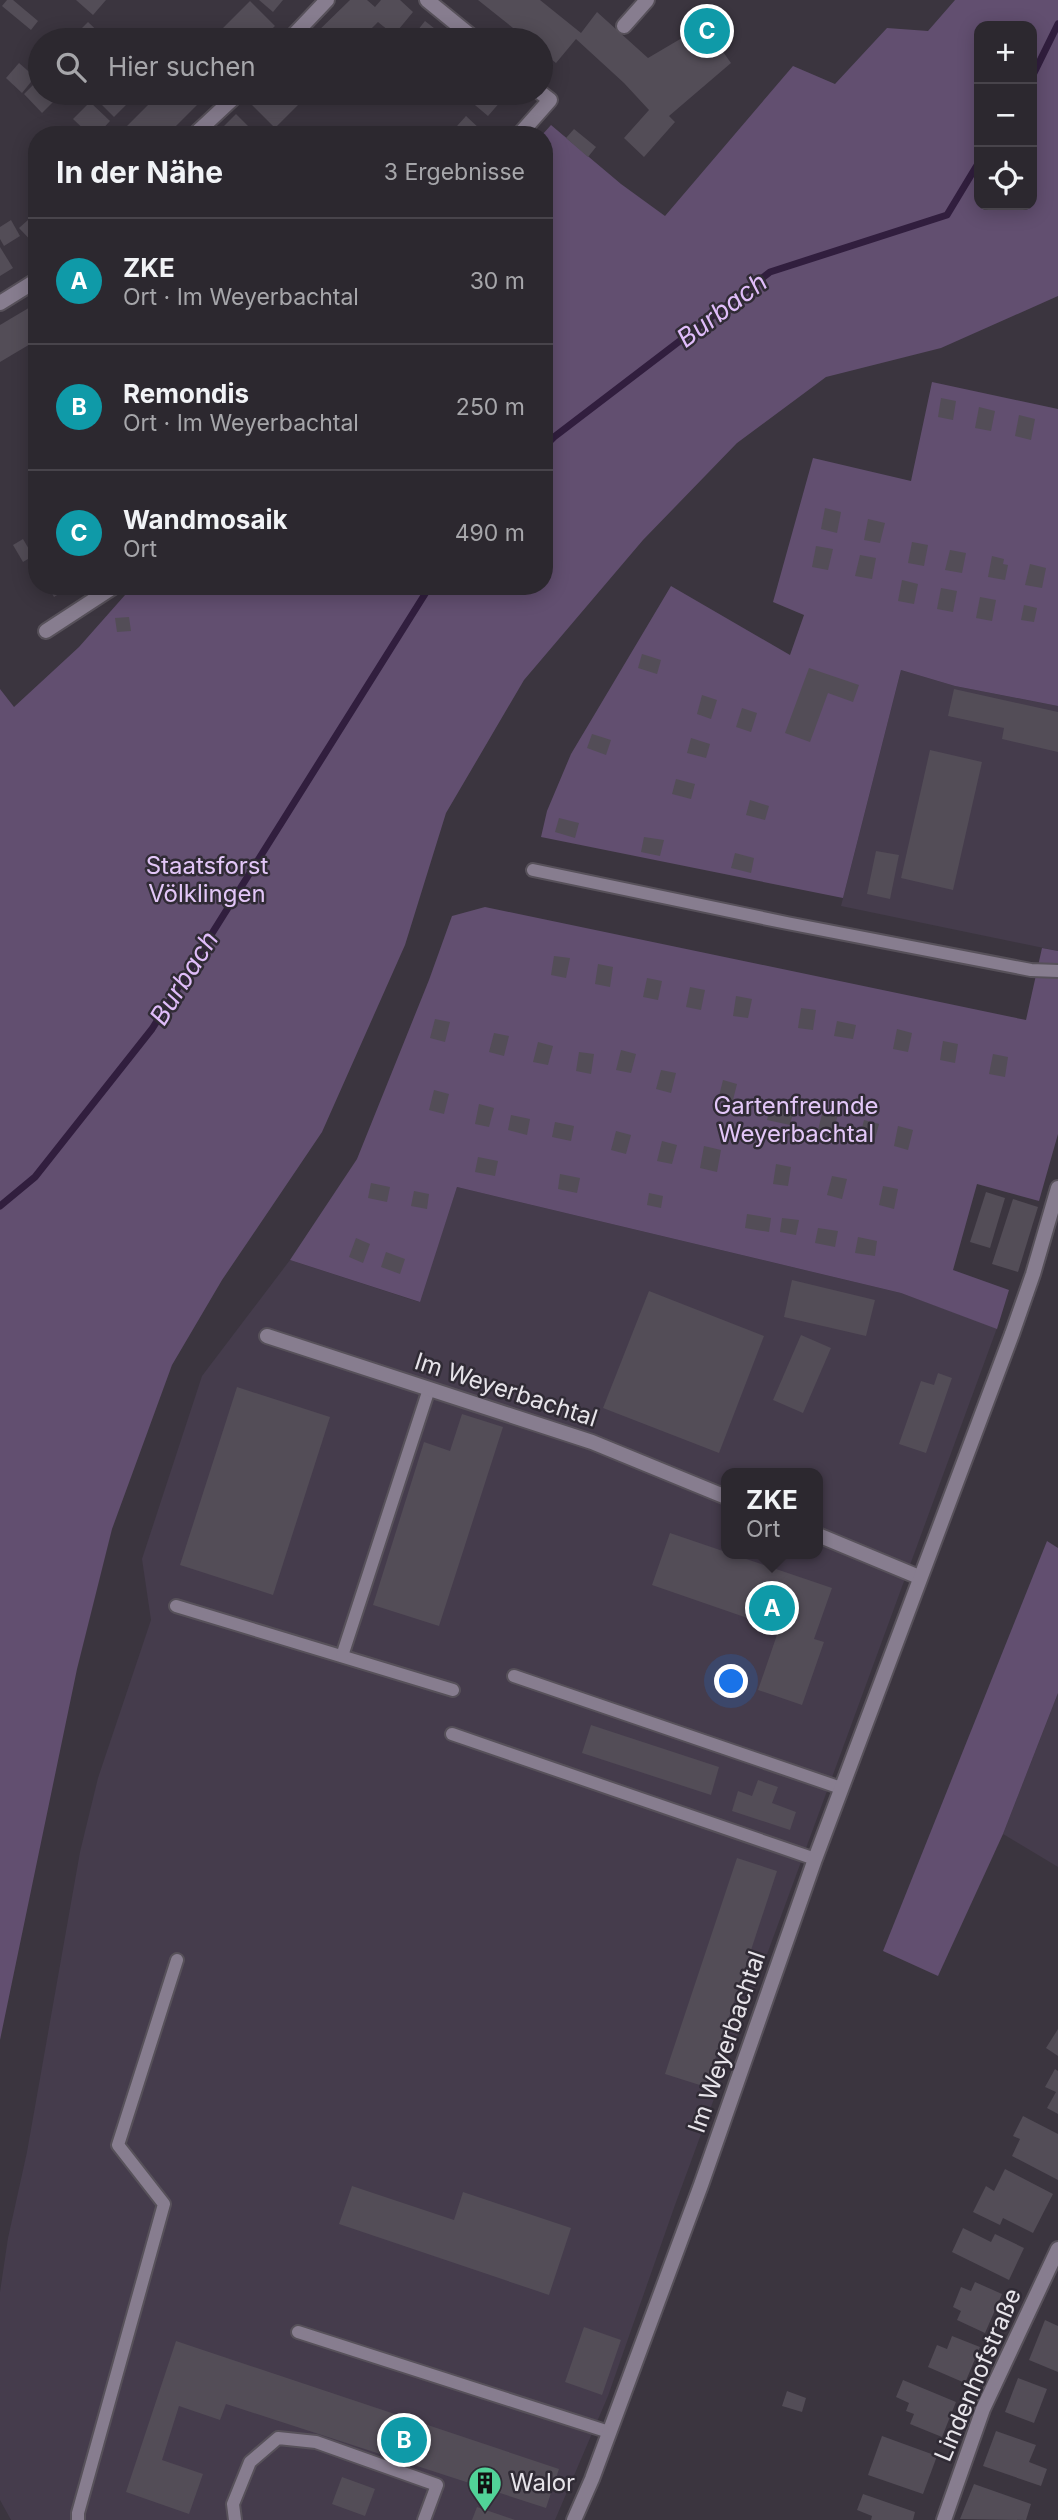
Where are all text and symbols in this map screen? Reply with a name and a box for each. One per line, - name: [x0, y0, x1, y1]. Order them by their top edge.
- pin: C: [684, 5, 730, 57]
- map controls: [974, 21, 1037, 210]
- button: +: [974, 21, 1037, 84]
- search box: [28, 28, 553, 105]
- icon: search: [52, 48, 90, 86]
- text: Hier suchen: [108, 51, 256, 82]
- button: −: [974, 84, 1037, 147]
- button: locate: [974, 147, 1037, 210]
- text: In der Nähe: [56, 154, 223, 190]
- text: 3 Ergebnisse: [384, 158, 525, 186]
- text: ZKE: [123, 252, 175, 283]
- water label: Burbach: [671, 266, 773, 353]
- text: A: [70, 267, 88, 295]
- text: 30 m: [470, 267, 525, 295]
- text: Ort · Im Weyerbachtal: [123, 283, 359, 311]
- text: Remondis: [123, 378, 249, 409]
- text: B: [71, 393, 87, 421]
- text: 250 m: [456, 393, 525, 421]
- text: Ort · Im Weyerbachtal: [123, 409, 359, 437]
- text: Wandmosaik: [123, 504, 288, 535]
- text: C: [70, 519, 88, 547]
- text: 490 m: [455, 519, 525, 547]
- text: Ort: [123, 535, 157, 563]
- park label: Staatsforst Völklingen: [146, 851, 269, 908]
- water label: Burbach: [143, 925, 224, 1030]
- park label: Gartenfreunde Weyerbachtal: [713, 1091, 879, 1148]
- street label: Im Weyerbachtal: [411, 1346, 601, 1433]
- popup: [721, 1468, 823, 1559]
- text: ZKE: [746, 1484, 798, 1515]
- text: Ort: [746, 1515, 780, 1543]
- pin: A: [749, 1582, 795, 1634]
- your location: [714, 1664, 748, 1698]
- street label: Im Weyerbachtal: [682, 1947, 771, 2136]
- street label: Lindenhofstraße: [928, 2284, 1027, 2466]
- pin: B: [381, 2414, 427, 2466]
- building icon: Walor: [466, 2464, 504, 2513]
- place label: Walor: [510, 2468, 575, 2497]

